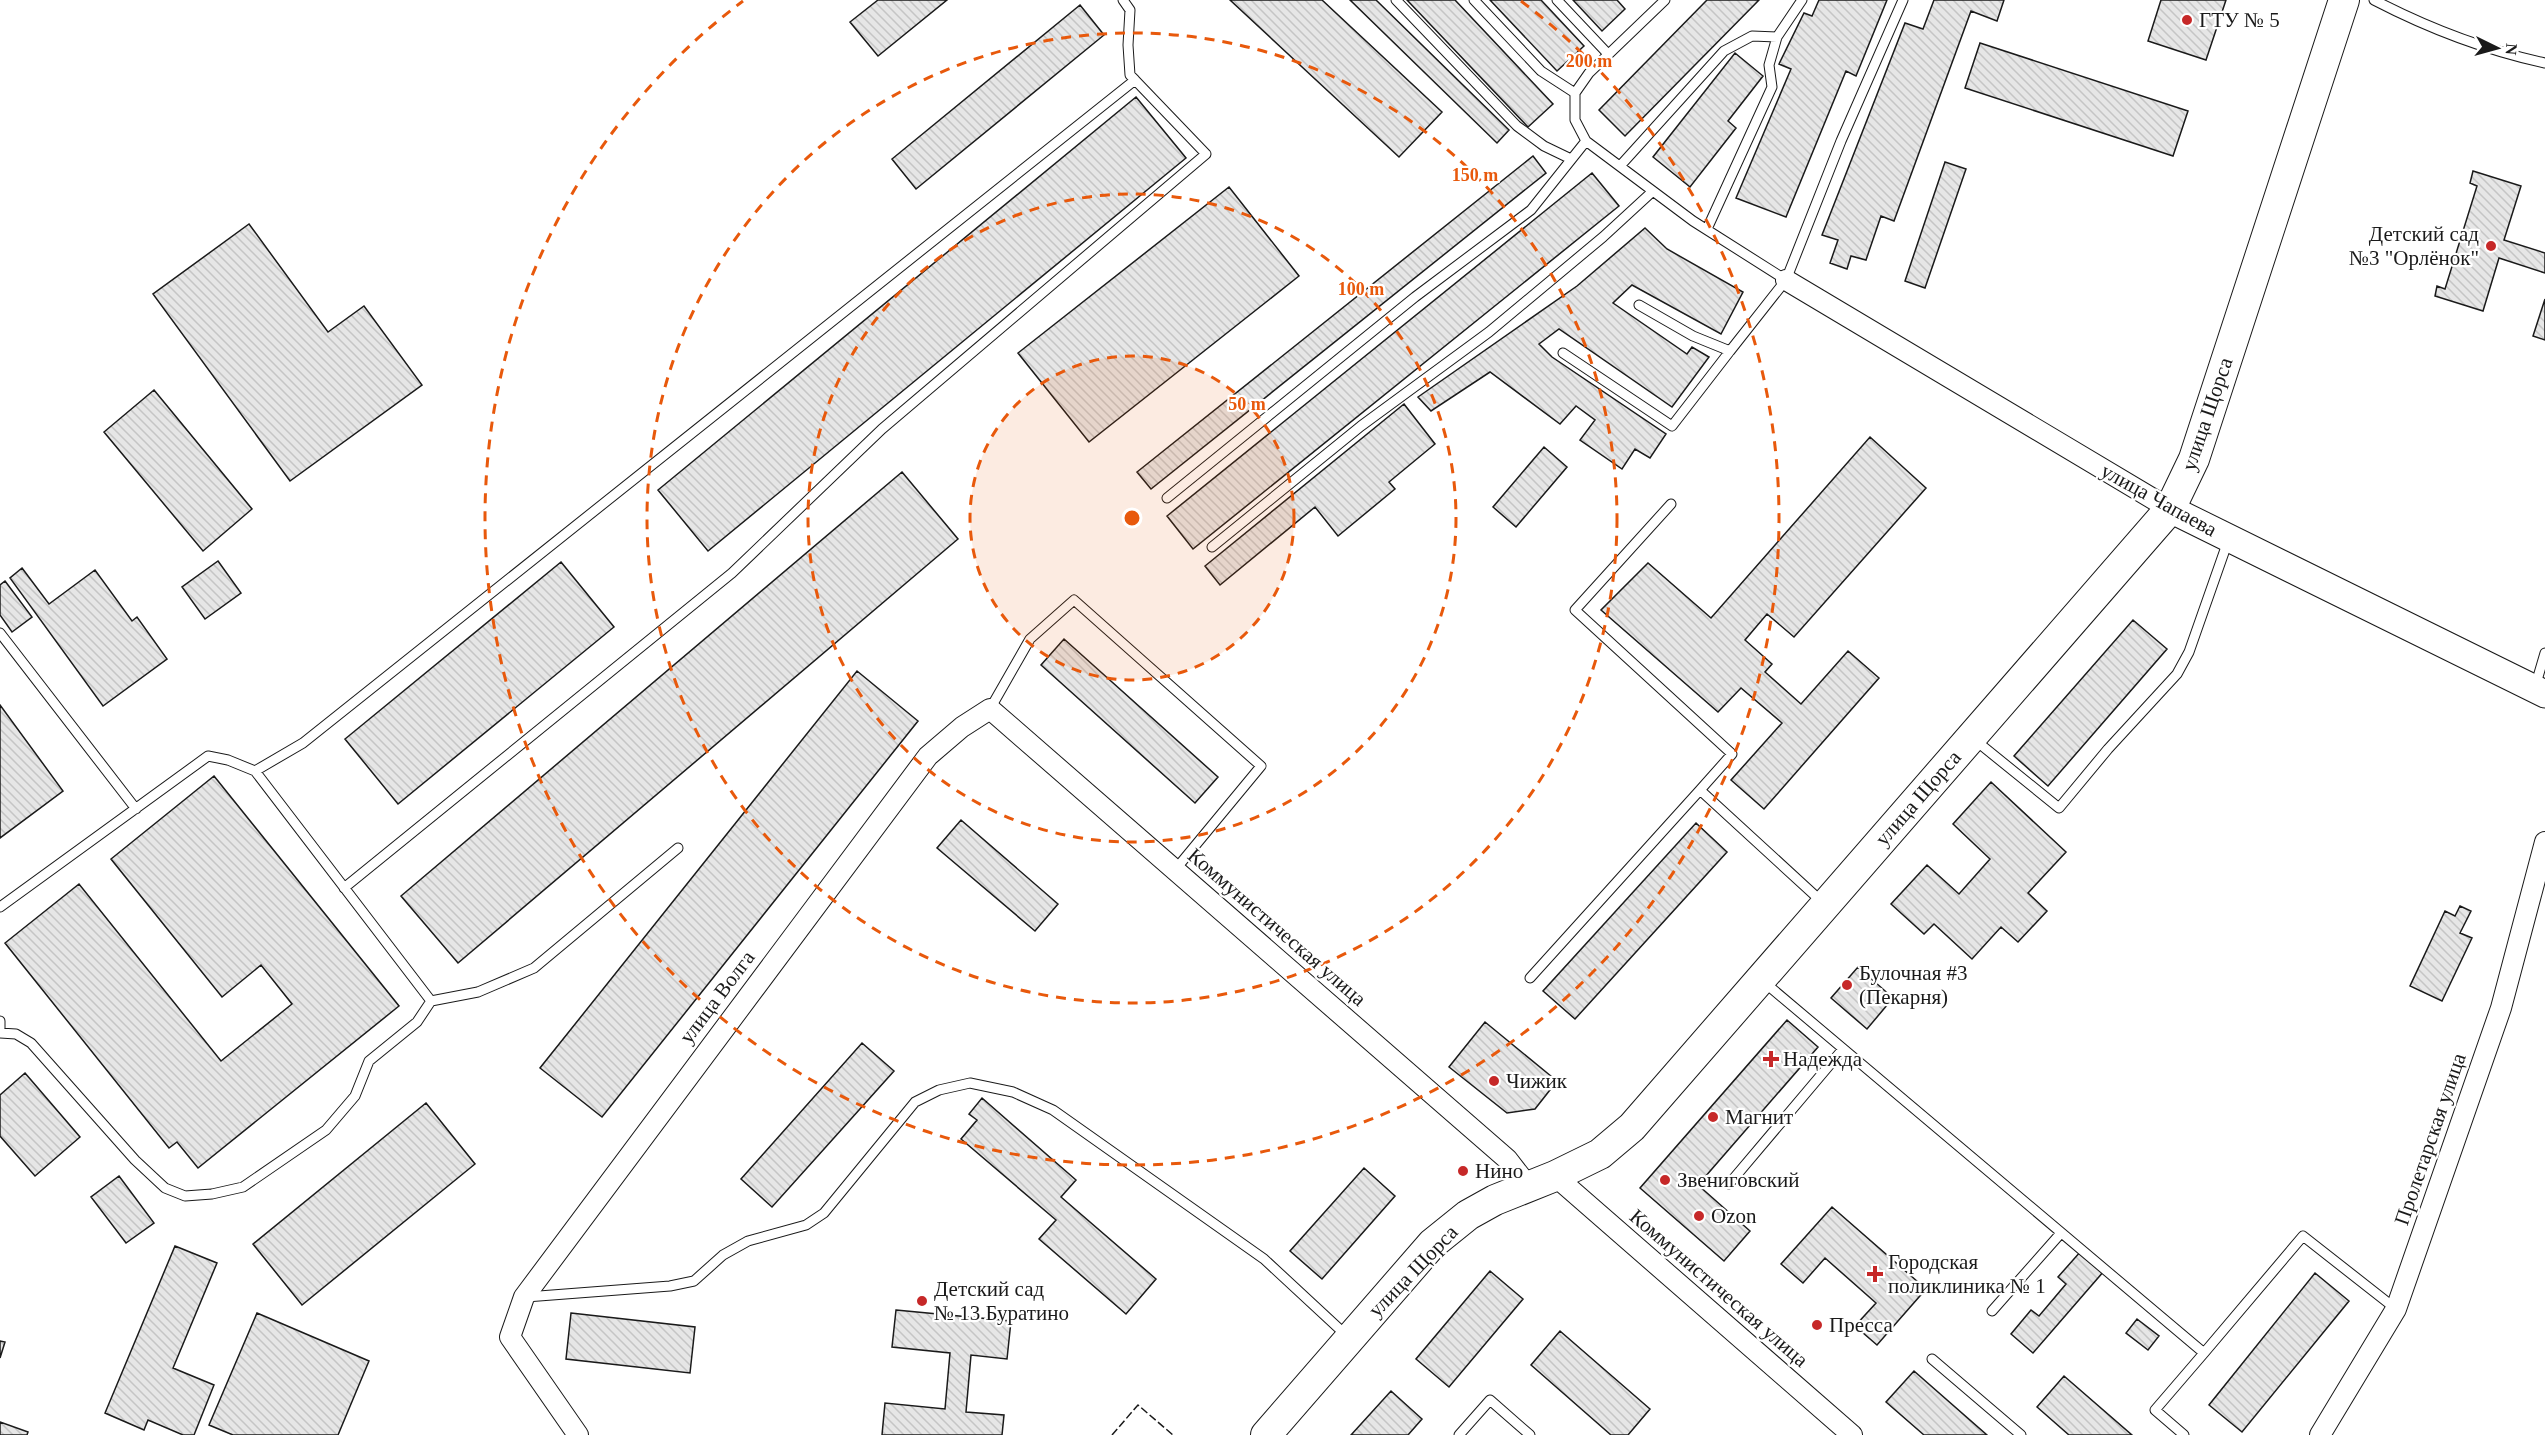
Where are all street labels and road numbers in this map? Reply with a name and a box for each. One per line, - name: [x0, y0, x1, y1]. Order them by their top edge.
- street label: улица Щорса: [2176, 354, 2238, 474]
- street label: улица Чапаева: [2097, 458, 2222, 542]
- street label: улица Щорса: [1870, 745, 1966, 850]
- street label: Коммунистическая улица: [1183, 843, 1371, 1011]
- street label: улица Волга: [674, 945, 760, 1048]
- street label: Пролетарская улица: [2389, 1049, 2471, 1228]
- street label: Коммунистическая улица: [1625, 1204, 1813, 1372]
- street label: улица Щорса: [1363, 1220, 1463, 1322]

